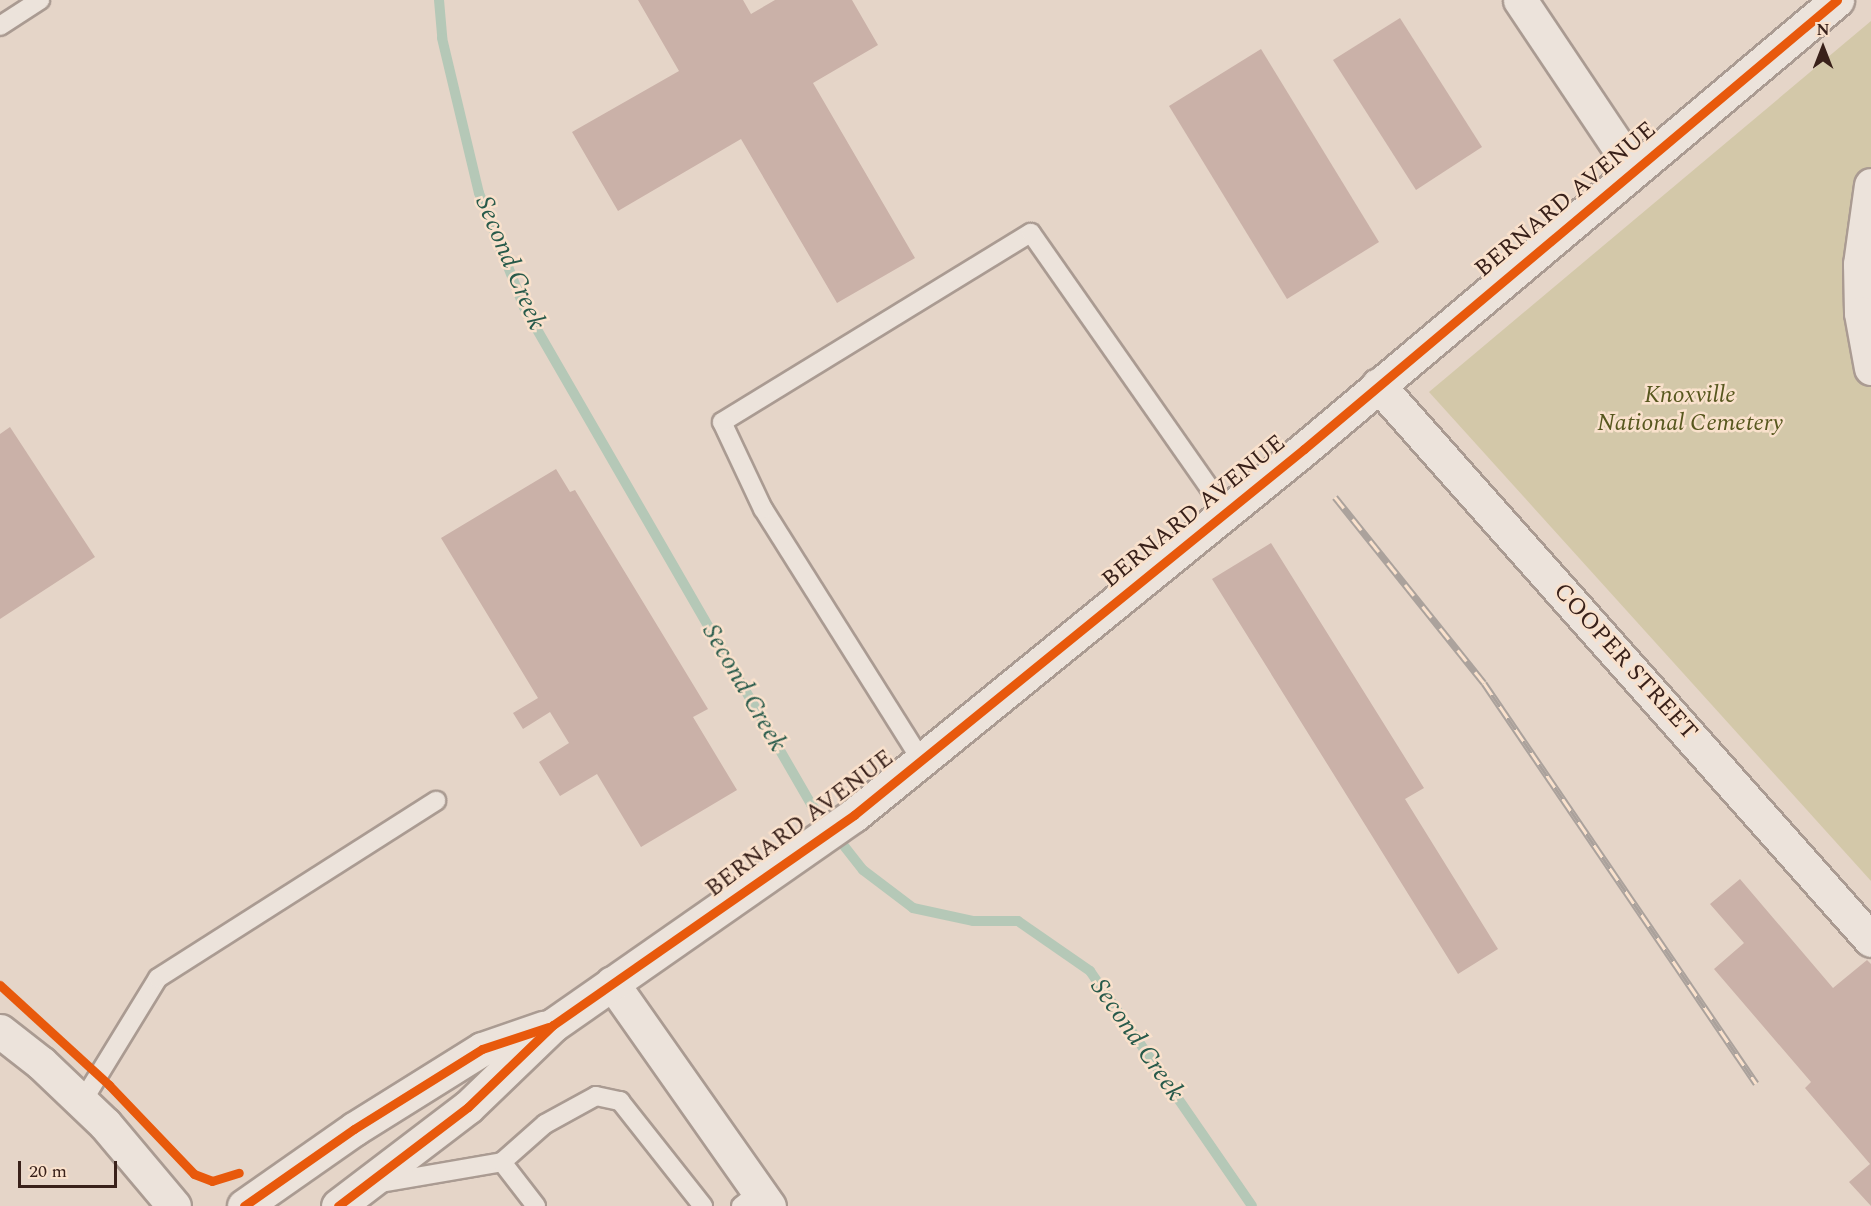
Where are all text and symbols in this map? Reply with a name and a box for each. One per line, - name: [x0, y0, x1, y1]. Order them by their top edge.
- north arrow: [1793, 18, 1853, 78]
- text: N: [1816, 18, 1830, 42]
- street label: BERNARD AVENUE: [1470, 116, 1662, 284]
- water label: Second Creek: [468, 191, 552, 335]
- park label: Knoxville National Cemetery: [1597, 382, 1783, 438]
- street label: BERNARD AVENUE: [1097, 429, 1291, 595]
- street label: COOPER STREET: [1547, 578, 1703, 746]
- water label: Second Creek: [695, 619, 793, 757]
- street label: BERNARD AVENUE: [701, 744, 899, 904]
- water label: Second Creek: [1083, 973, 1191, 1107]
- scale bar: [21, 1149, 120, 1187]
- text: 20 m: [29, 1158, 67, 1185]

